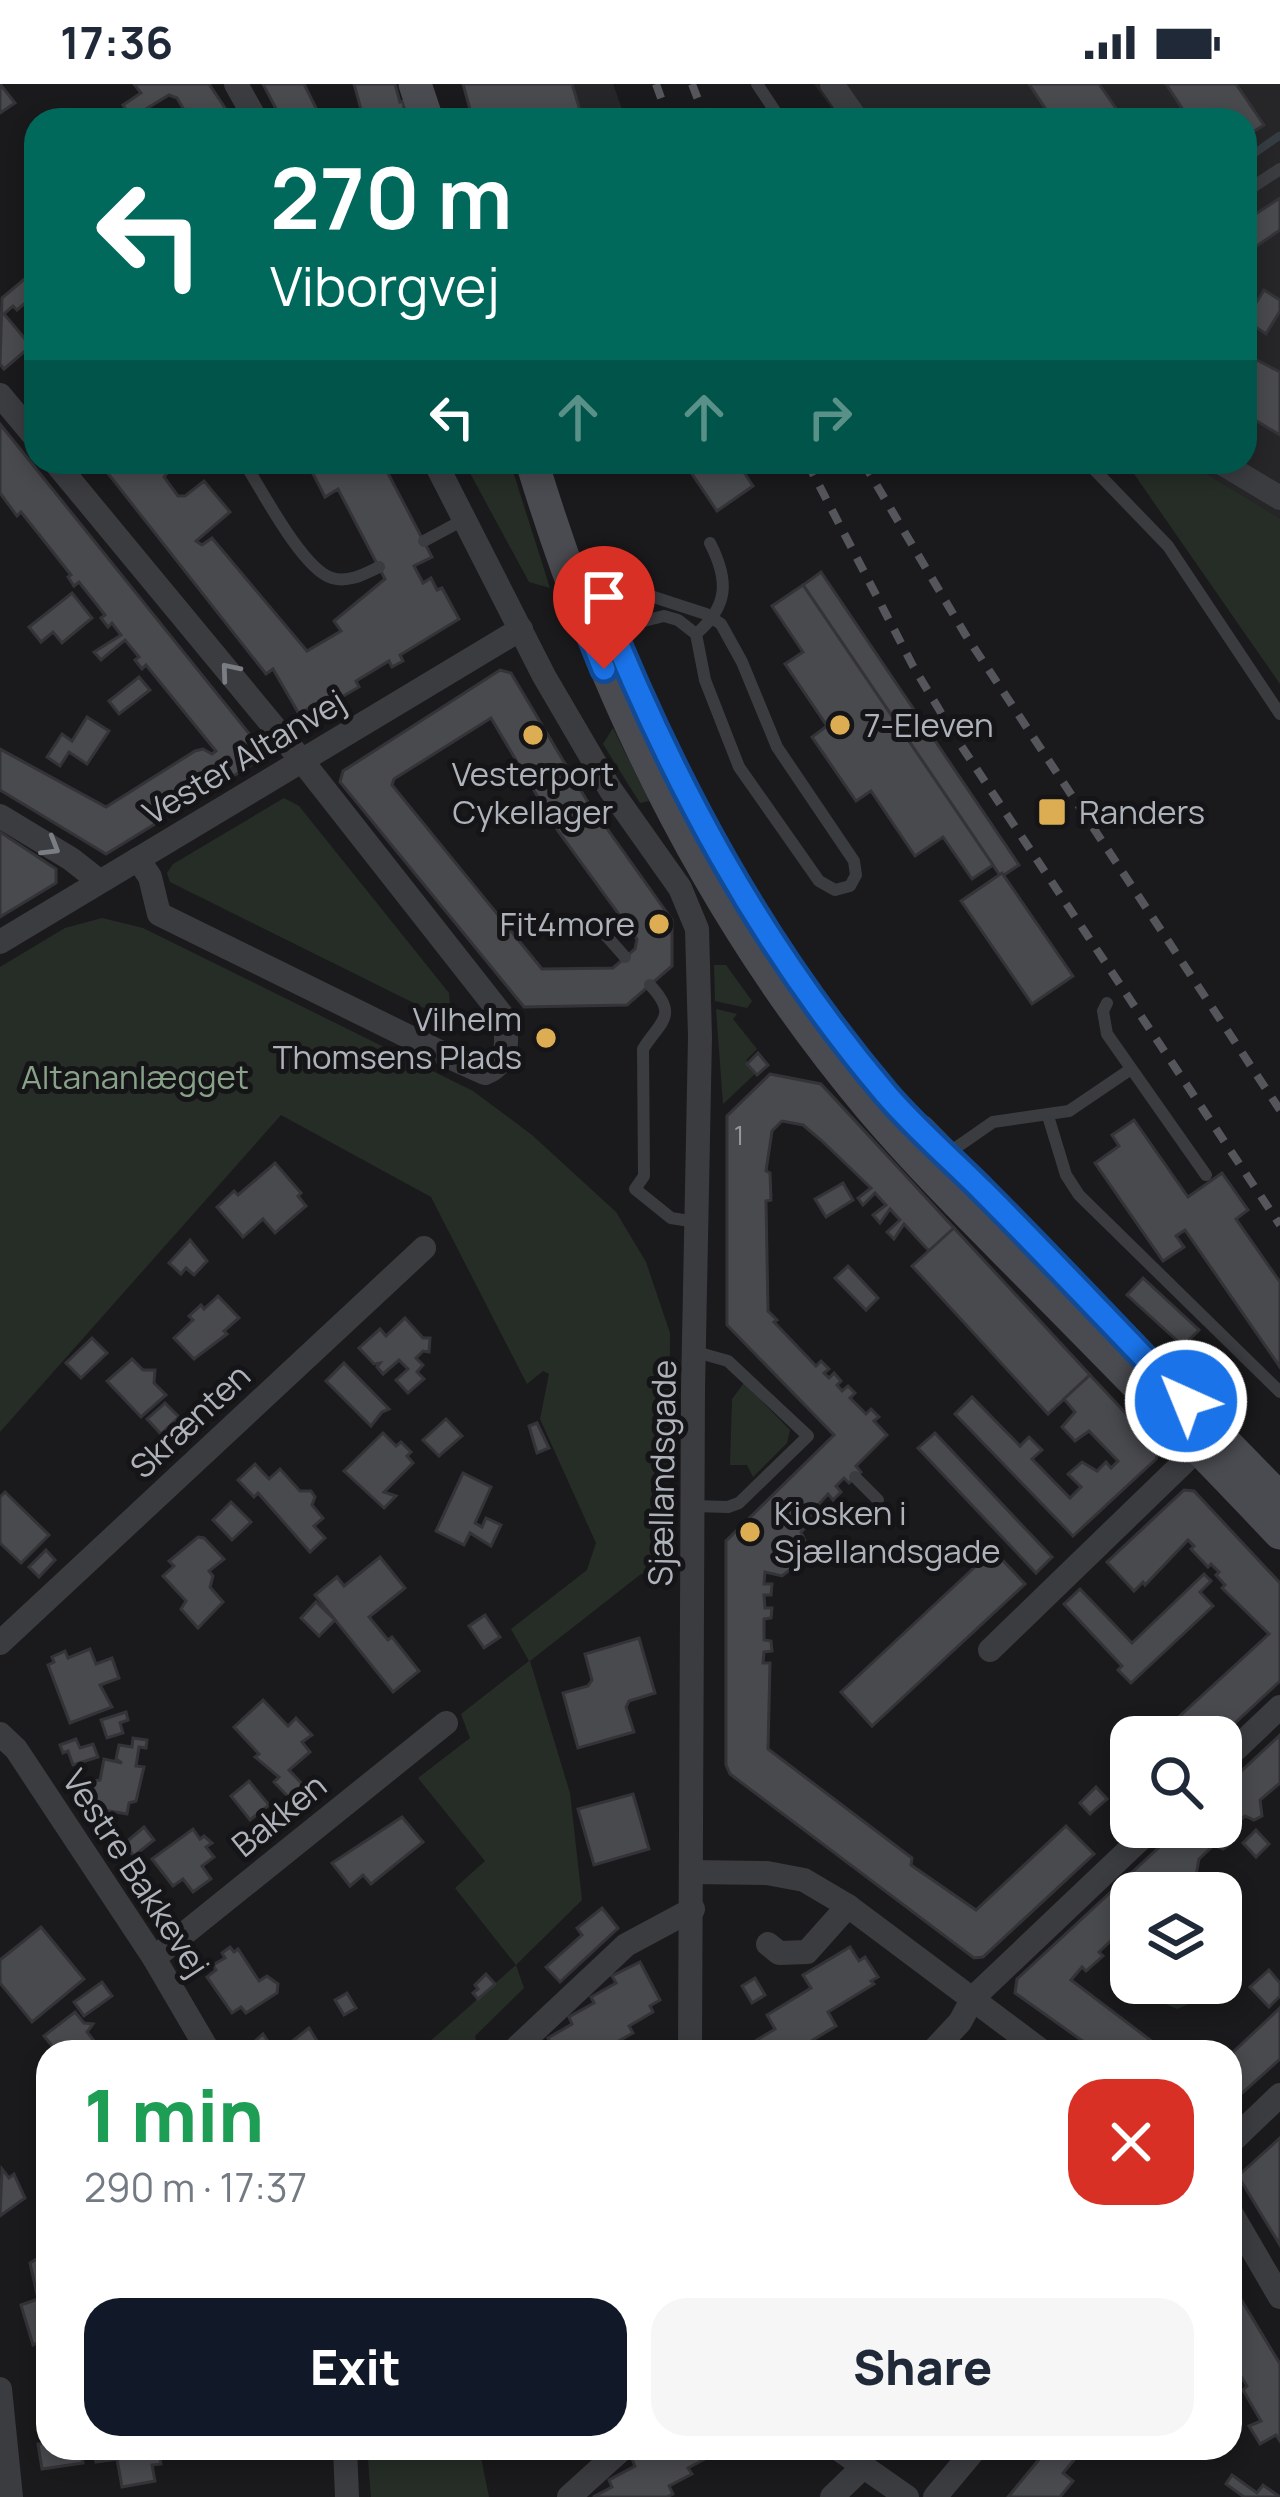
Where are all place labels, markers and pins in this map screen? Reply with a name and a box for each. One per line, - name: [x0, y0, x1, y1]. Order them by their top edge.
- pin: [553, 546, 655, 669]
- place label: 7-Eleven: [864, 702, 994, 747]
- marker: 7-Eleven: [827, 712, 853, 738]
- marker: Vesterport Cykellager: [520, 722, 546, 748]
- place label: Vesterport Cykellager: [452, 751, 614, 834]
- place label: Randers: [1079, 789, 1205, 834]
- marker: Randers: [1036, 796, 1068, 828]
- place label: Fit4more: [500, 901, 635, 946]
- marker: Fit4more: [646, 911, 672, 937]
- place label: Vilhelm Thomsens Plads: [273, 996, 522, 1079]
- marker: Vilhelm Thomsens Plads: [533, 1025, 559, 1051]
- place label: Kiosken i Sjællandsgade: [774, 1490, 1001, 1573]
- marker: Kiosken i Sjællandsgade: [737, 1519, 763, 1545]

